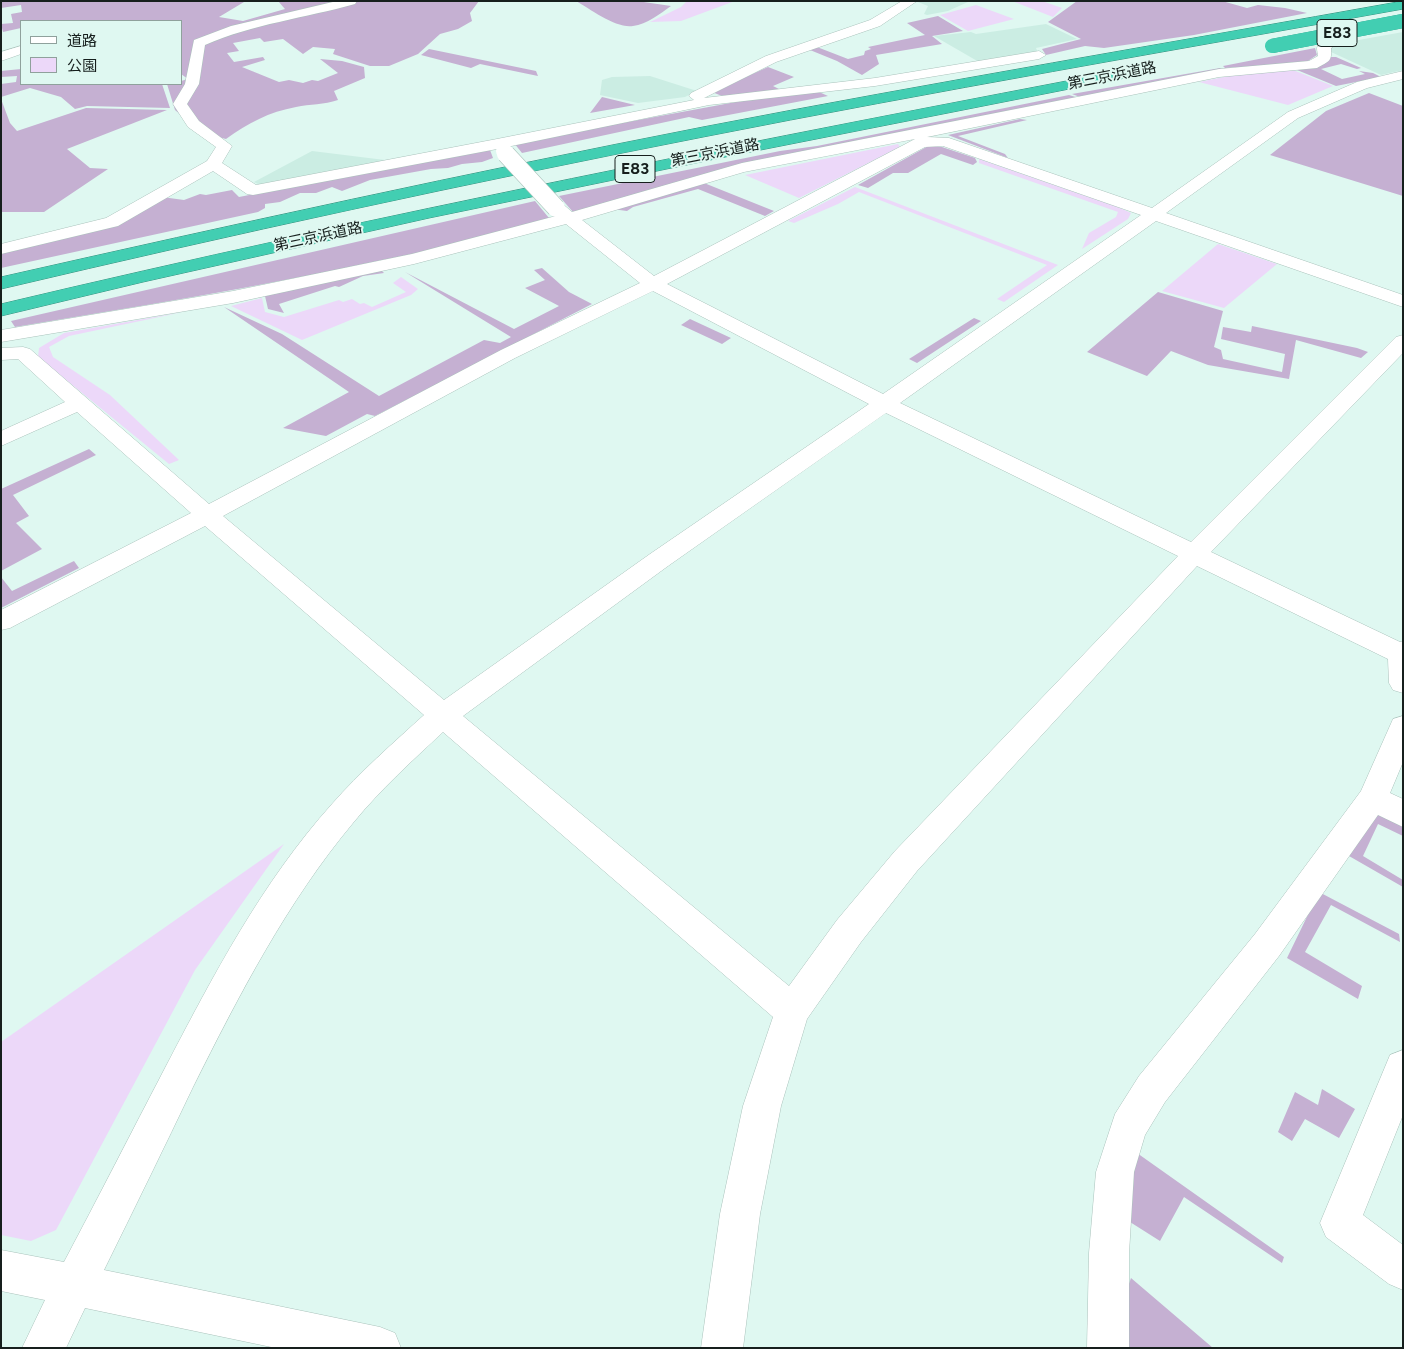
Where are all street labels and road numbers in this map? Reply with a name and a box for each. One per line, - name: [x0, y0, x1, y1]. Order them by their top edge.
- road number: E83: [1317, 19, 1357, 46]
- street label: 第三京浜道路: [1066, 59, 1158, 93]
- street label: 第三京浜道路: [669, 136, 761, 170]
- road number: E83: [615, 156, 655, 182]
- street label: 第三京浜道路: [272, 219, 364, 255]

